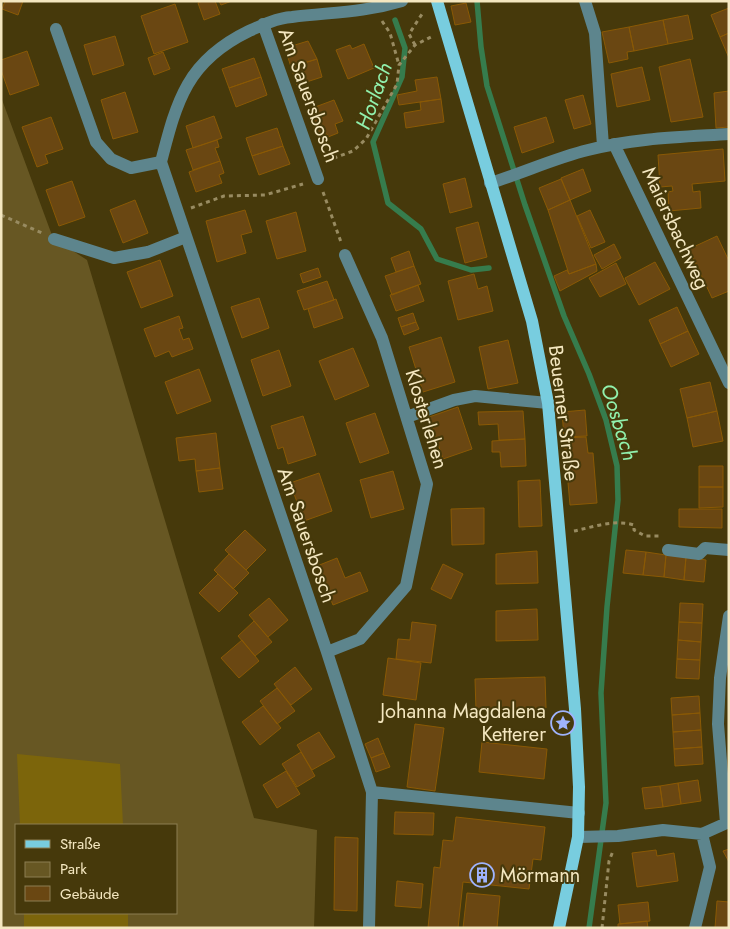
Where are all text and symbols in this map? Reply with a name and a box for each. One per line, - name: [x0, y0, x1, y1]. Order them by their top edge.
- street label: Am Sauersbosch: [271, 24, 346, 167]
- water label: Horlach: [348, 58, 400, 134]
- street label: Maiersbachweg: [634, 162, 717, 294]
- street label: Beuerner Straße: [541, 343, 586, 483]
- street label: Klosterlehen: [398, 366, 455, 473]
- water label: Oosbach: [593, 380, 645, 464]
- street label: Am Sauersbosch: [270, 464, 343, 607]
- place label: Johanna Magdalena Ketterer: [377, 697, 546, 749]
- place icon: Johanna Magdalena Ketterer: [550, 710, 576, 736]
- legend: [15, 824, 178, 914]
- text: Straße: [60, 833, 101, 855]
- text: Park: [60, 858, 87, 880]
- place label: Mörmann: [500, 861, 580, 890]
- building icon: Mörmann: [469, 862, 495, 888]
- text: Gebäude: [60, 883, 120, 905]

